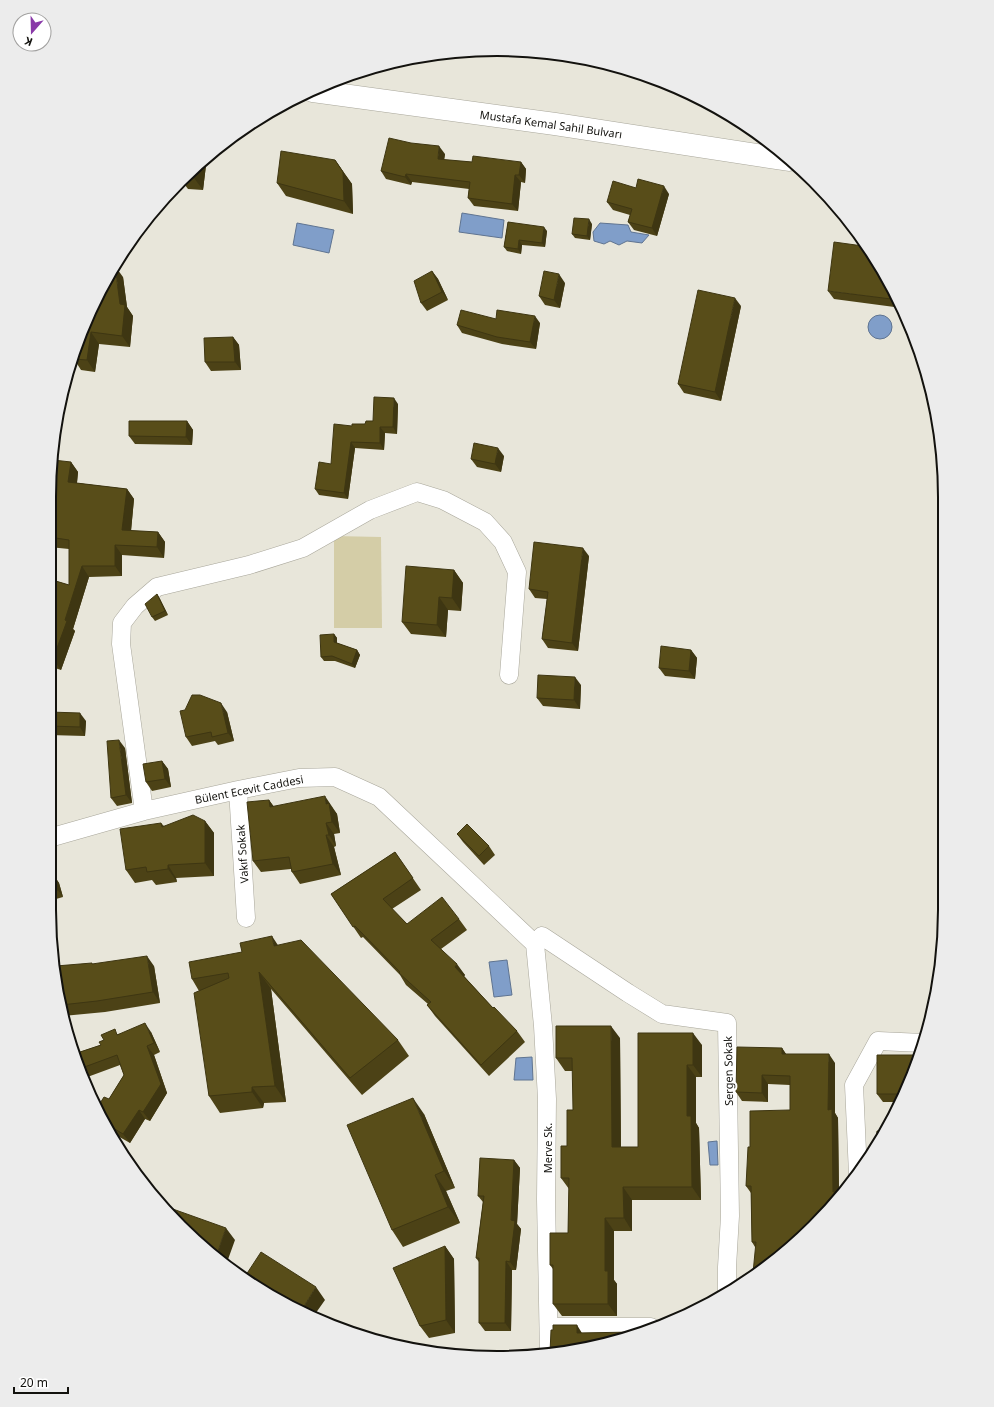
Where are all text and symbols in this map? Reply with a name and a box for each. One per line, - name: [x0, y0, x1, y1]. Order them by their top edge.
- north arrow: [12, 12, 52, 52]
- text: K: [22, 33, 34, 50]
- street label: Mustafa Kemal Sahil Bulvarı: [479, 107, 623, 141]
- street label: Bülent Ecevit Caddesi: [193, 771, 305, 807]
- street label: Vakıf Sokak: [232, 824, 252, 884]
- street label: Sergen Sokak: [720, 1036, 736, 1106]
- street label: Merve Sk.: [540, 1123, 555, 1173]
- scale bar: [14, 1369, 68, 1395]
- text: 20 m: [20, 1374, 48, 1391]

